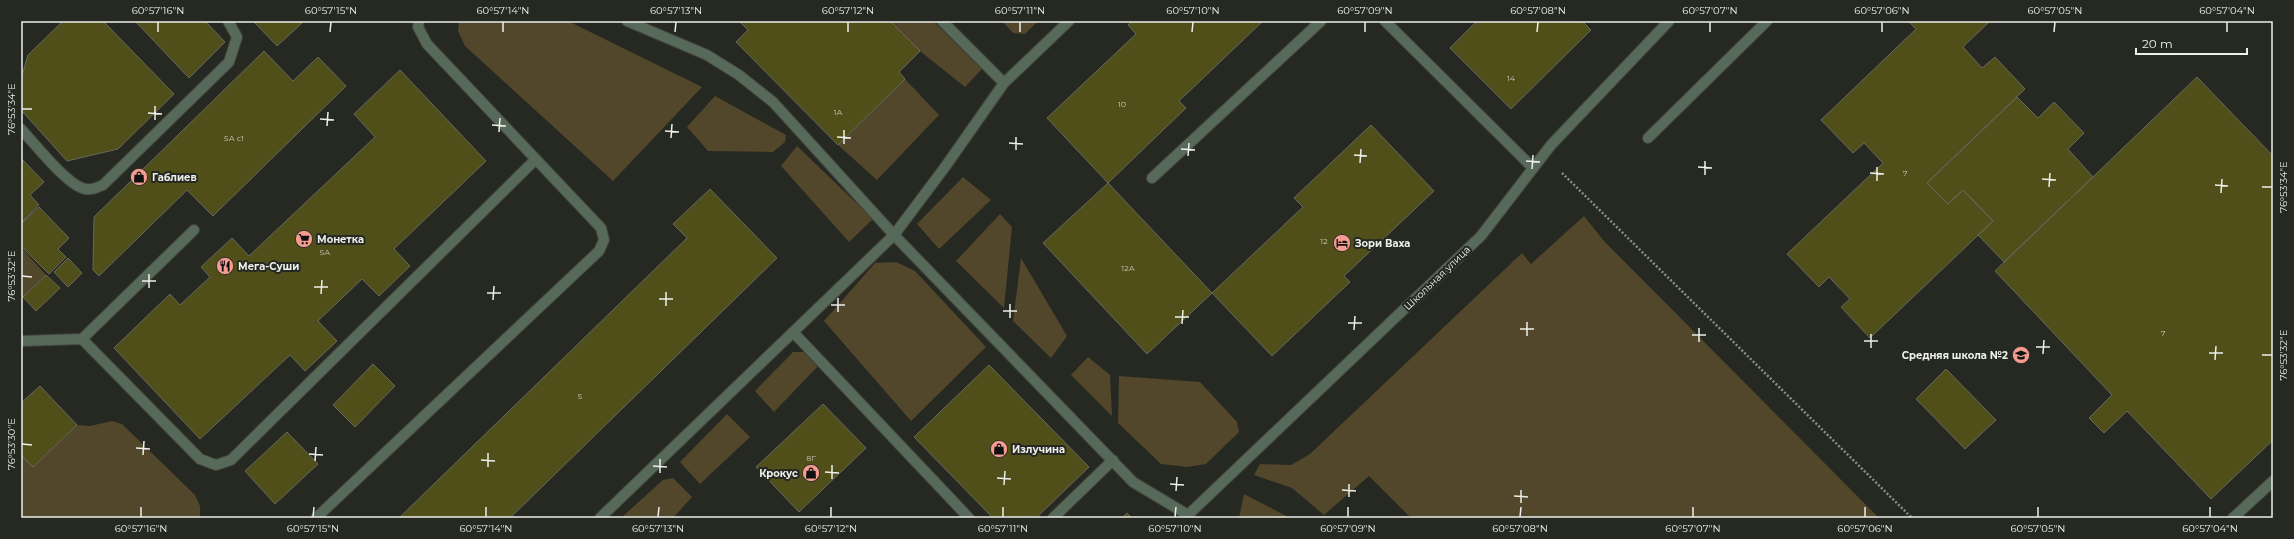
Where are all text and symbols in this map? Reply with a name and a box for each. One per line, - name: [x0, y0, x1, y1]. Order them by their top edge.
- text: 60°57'16"N: [132, 4, 184, 17]
- text: 60°57'15"N: [305, 4, 357, 17]
- text: 60°57'14"N: [477, 4, 530, 17]
- text: 60°57'13"N: [650, 4, 702, 17]
- text: 60°57'12"N: [822, 4, 874, 17]
- text: 60°57'11"N: [995, 4, 1045, 17]
- text: 60°57'10"N: [1166, 4, 1220, 17]
- text: 60°57'09"N: [1337, 4, 1393, 17]
- text: 60°57'08"N: [1510, 4, 1566, 17]
- text: 60°57'07"N: [1682, 4, 1738, 17]
- text: 60°57'06"N: [1854, 4, 1910, 17]
- text: 60°57'05"N: [2028, 4, 2082, 17]
- text: 60°57'04"N: [2199, 4, 2255, 17]
- scale bar: [2136, 30, 2247, 56]
- text: 20 m: [2142, 36, 2173, 51]
- house number: 14: [1507, 73, 1516, 83]
- text: 76°53'34"E: [5, 83, 18, 135]
- house number: 10: [1118, 99, 1126, 109]
- house number: 1А: [834, 107, 842, 117]
- house number: 5А с1: [224, 133, 244, 143]
- text: 76°53'34"E: [2277, 161, 2290, 213]
- shop icon: Габлиев: [129, 167, 149, 187]
- house number: 7: [1903, 168, 1908, 178]
- place label: Габлиев: [152, 171, 197, 184]
- supermarket icon: Монетка: [294, 229, 314, 249]
- place label: Монетка: [317, 233, 364, 246]
- hotel icon: Зори Ваха: [1332, 233, 1352, 253]
- house number: 12: [1320, 236, 1328, 246]
- place label: Зори Ваха: [1354, 237, 1410, 250]
- street label: Школьная улица: [1401, 243, 1473, 313]
- house number: 5А: [320, 247, 330, 257]
- text: 76°53'32"E: [5, 250, 18, 301]
- restaurant icon: Мега-Суши: [215, 256, 235, 276]
- place label: Мега-Суши: [238, 260, 299, 273]
- house number: 12А: [1121, 263, 1135, 273]
- house number: 7: [2161, 328, 2166, 338]
- text: 76°53'32"E: [2277, 329, 2290, 380]
- school or university icon: Средняя школа №2: [2011, 345, 2031, 365]
- place label: Средняя школа №2: [1902, 349, 2008, 362]
- house number: 5: [578, 391, 583, 401]
- text: 76°53'30"E: [5, 418, 18, 470]
- shop icon: Излучина: [989, 439, 1009, 459]
- place label: Излучина: [1012, 443, 1065, 456]
- house number: 8Г: [806, 453, 816, 463]
- shop icon: Крокус: [801, 463, 821, 483]
- place label: Крокус: [759, 467, 798, 480]
- text: 60°57'16"N: [115, 522, 167, 535]
- text: 60°57'15"N: [287, 522, 339, 535]
- text: 60°57'14"N: [460, 522, 513, 535]
- text: 60°57'13"N: [632, 522, 684, 535]
- text: 60°57'12"N: [805, 522, 857, 535]
- text: 60°57'11"N: [978, 522, 1028, 535]
- text: 60°57'10"N: [1148, 522, 1202, 535]
- text: 60°57'09"N: [1320, 522, 1376, 535]
- text: 60°57'08"N: [1492, 522, 1548, 535]
- text: 60°57'07"N: [1665, 522, 1721, 535]
- text: 60°57'06"N: [1837, 522, 1893, 535]
- text: 60°57'05"N: [2011, 522, 2065, 535]
- text: 60°57'04"N: [2182, 522, 2238, 535]

